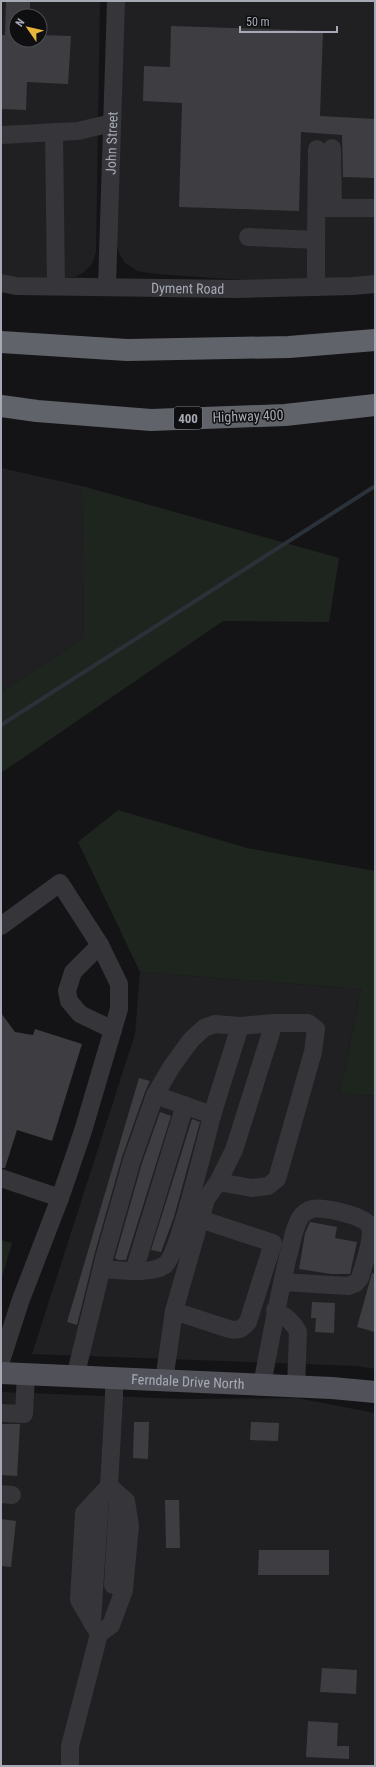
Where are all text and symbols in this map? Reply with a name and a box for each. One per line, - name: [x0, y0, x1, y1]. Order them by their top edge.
- north arrow: [8, 8, 48, 48]
- scale bar: [240, 8, 337, 34]
- text: 50 m: [246, 15, 270, 29]
- text: N: [13, 16, 28, 29]
- street label: John Street: [103, 111, 121, 175]
- street label: Dyment Road: [151, 280, 224, 297]
- road number: 400: [174, 407, 202, 429]
- street label: Highway 400: [212, 407, 284, 425]
- street label: Ferndale Drive North: [131, 1371, 245, 1392]

